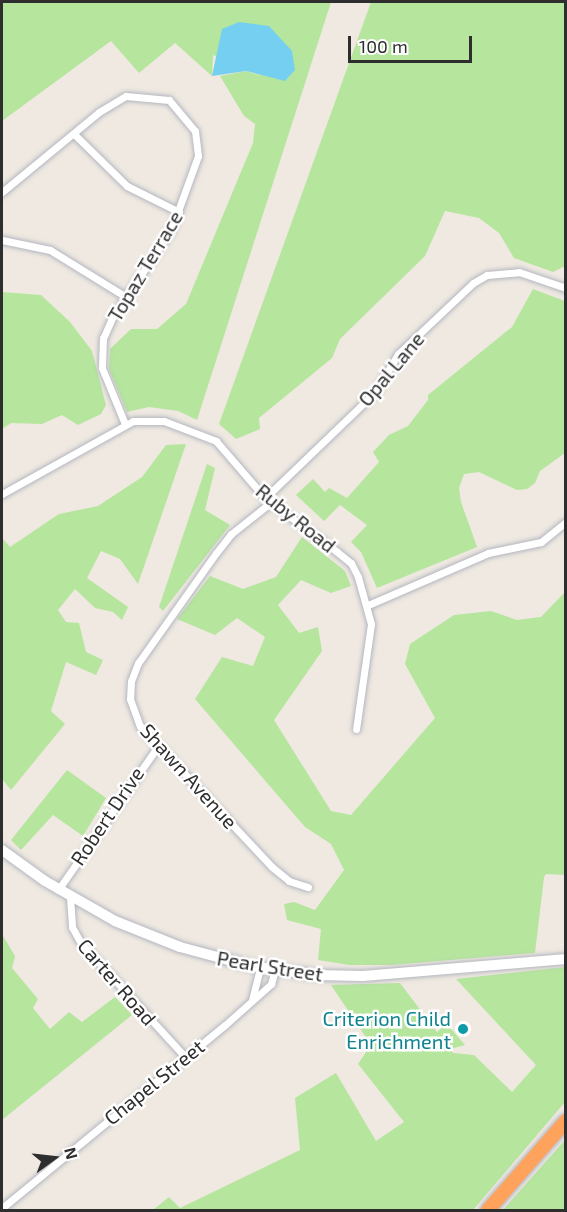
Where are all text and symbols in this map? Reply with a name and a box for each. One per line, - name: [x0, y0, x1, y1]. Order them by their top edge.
- scale bar: [351, 24, 476, 62]
- text: 100 m: [359, 35, 408, 57]
- street label: Topaz Terrace: [102, 206, 188, 326]
- street label: Opal Lane: [353, 327, 429, 411]
- street label: Ruby Road: [251, 478, 341, 558]
- street label: Shawn Avenue: [135, 718, 243, 834]
- street label: Robert Drive: [65, 762, 149, 870]
- street label: Carter Road: [73, 934, 161, 1030]
- street label: Pearl Street: [215, 946, 325, 986]
- place label: Criterion Child Enrichment: [322, 1006, 451, 1053]
- marker: Criterion Child Enrichment: [456, 1022, 470, 1036]
- street label: Chapel Street: [99, 1034, 209, 1130]
- north arrow: [24, 1128, 84, 1188]
- text: N: [61, 1145, 83, 1161]

